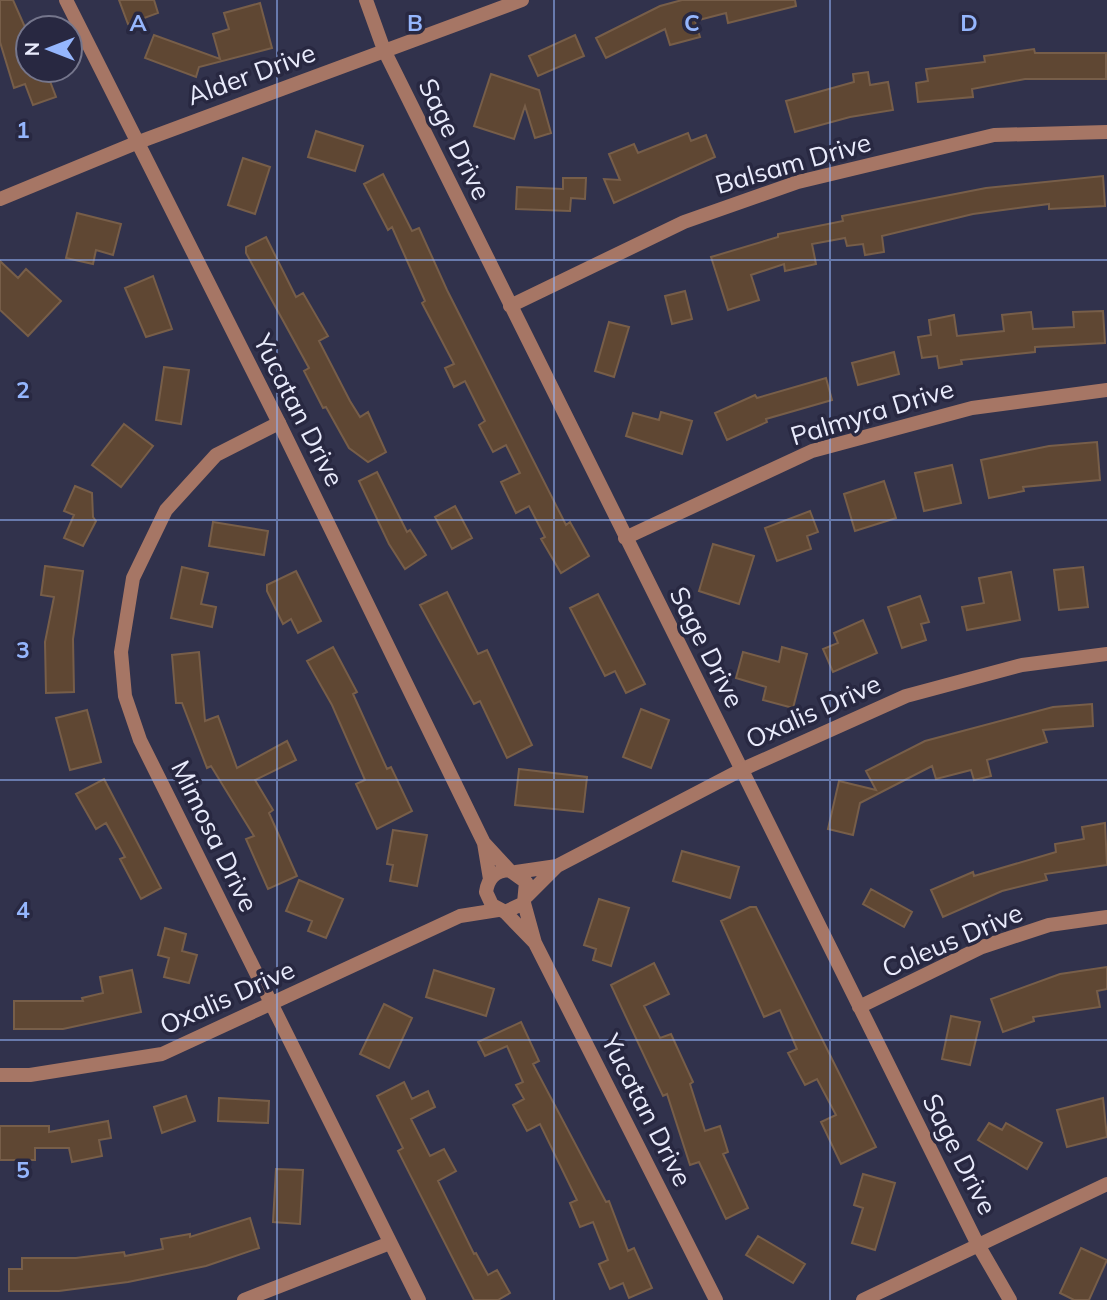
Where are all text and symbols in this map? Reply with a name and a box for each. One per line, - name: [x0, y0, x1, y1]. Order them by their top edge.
- text: A: [129, 8, 147, 37]
- text: B: [407, 8, 423, 37]
- text: C: [684, 8, 700, 37]
- text: D: [960, 8, 978, 37]
- north arrow: [14, 14, 84, 84]
- street label: Alder Drive: [182, 36, 320, 112]
- text: N: [20, 42, 44, 56]
- street label: Sage Drive: [411, 73, 499, 205]
- text: 1: [16, 115, 30, 144]
- street label: Balsam Drive: [711, 125, 875, 201]
- street label: Yucatan Drive: [246, 327, 352, 492]
- street label: Palmyra Drive: [786, 372, 958, 452]
- text: 2: [16, 375, 30, 404]
- street label: Sage Drive: [663, 581, 751, 713]
- text: 3: [16, 635, 30, 664]
- street label: Oxalis Drive: [740, 667, 886, 755]
- street label: Mimosa Drive: [164, 755, 266, 917]
- text: 4: [16, 895, 30, 924]
- street label: Coleus Drive: [877, 896, 1027, 984]
- street label: Oxalis Drive: [154, 953, 300, 1041]
- street label: Yucatan Drive: [594, 1027, 700, 1192]
- street label: Sage Drive: [916, 1088, 1004, 1220]
- text: 5: [16, 1155, 30, 1184]

